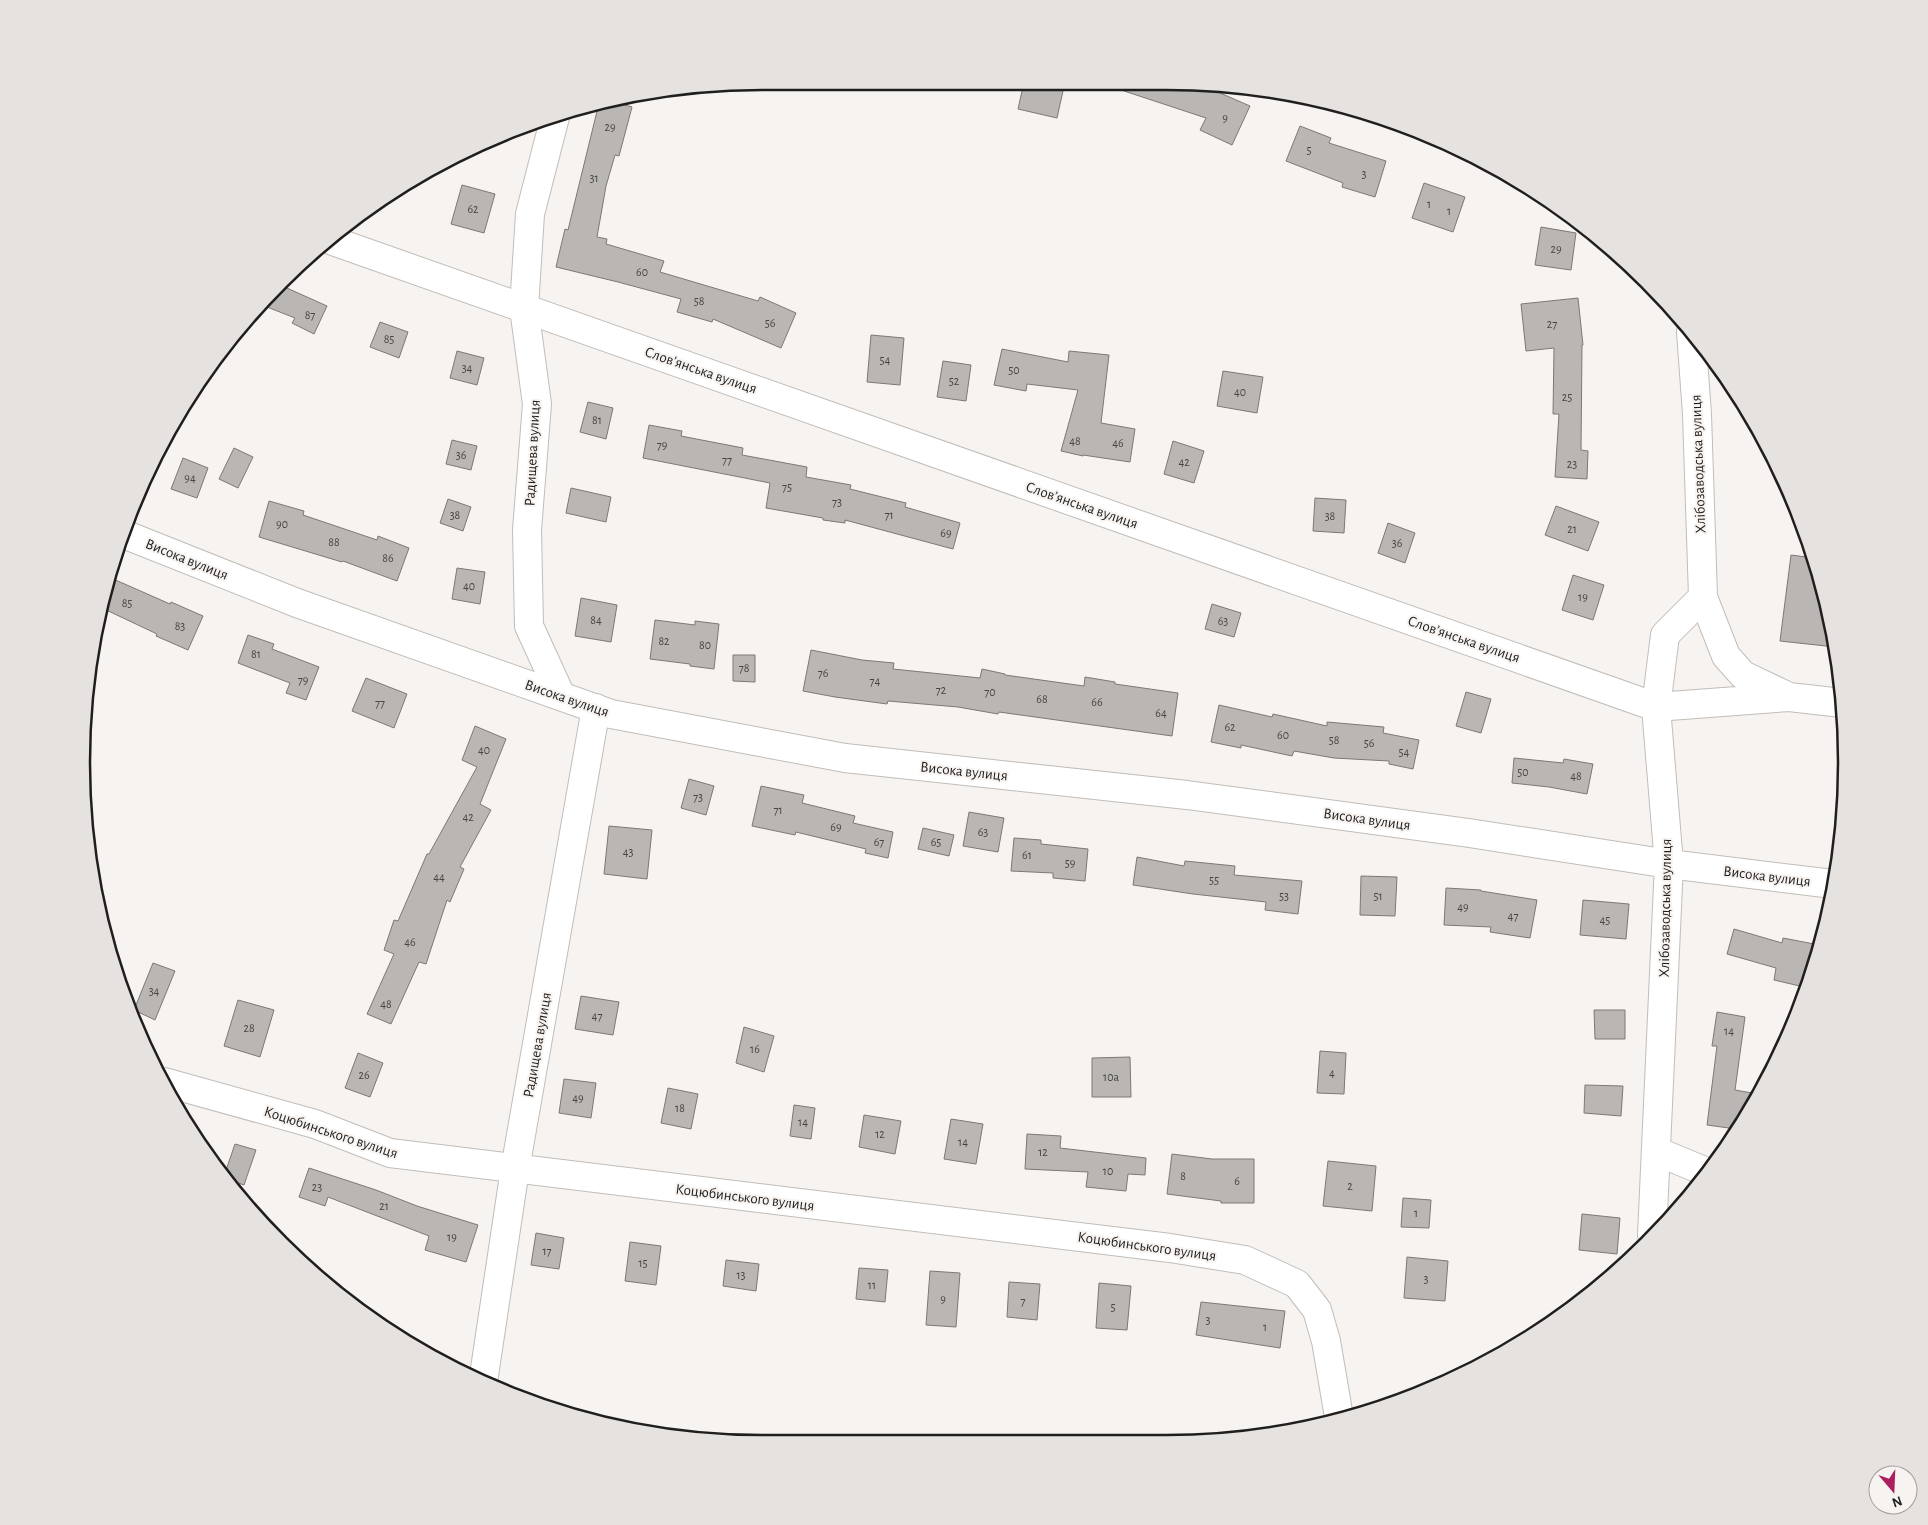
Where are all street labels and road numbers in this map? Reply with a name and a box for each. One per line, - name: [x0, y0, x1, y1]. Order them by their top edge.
- street label: Слов’янська вулиця: [643, 344, 759, 397]
- street label: Хлібозаводська вулиця: [1689, 394, 1708, 534]
- street label: Радищева вулиця: [522, 399, 543, 507]
- street label: Слов’янська вулиця: [1024, 479, 1140, 532]
- street label: Висока вулиця: [143, 536, 230, 583]
- street label: Слов’янська вулиця: [1406, 613, 1522, 666]
- street label: Висока вулиця: [523, 677, 611, 720]
- street label: Висока вулиця: [919, 759, 1008, 784]
- street label: Висока вулиця: [1322, 806, 1412, 833]
- street label: Хлібозаводська вулиця: [1657, 838, 1674, 978]
- street label: Висока вулиця: [1722, 864, 1812, 889]
- street label: Радищева вулиця: [521, 991, 554, 1099]
- street label: Коцюбинського вулиця: [262, 1104, 400, 1161]
- street label: Коцюбинського вулиця: [675, 1182, 815, 1213]
- street label: Коцюбинського вулиця: [1077, 1229, 1217, 1264]

